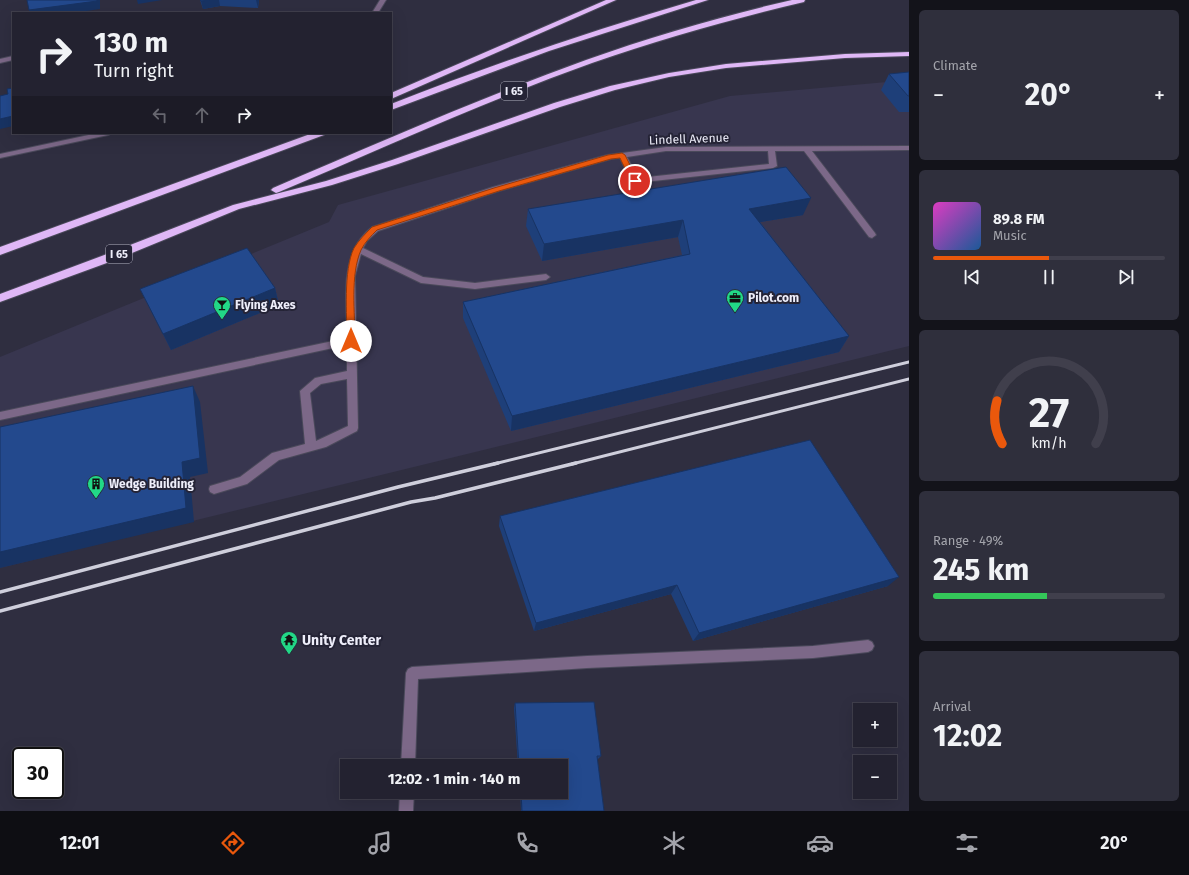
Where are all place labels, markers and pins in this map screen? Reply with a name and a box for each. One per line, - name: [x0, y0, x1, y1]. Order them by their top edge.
- pin: [618, 164, 652, 198]
- office icon: Pilot.com: [725, 288, 745, 313]
- place label: Pilot.com: [748, 291, 799, 305]
- bar icon: Flying Axes: [212, 295, 232, 320]
- place label: Flying Axes: [235, 298, 296, 312]
- building icon: Wedge Building: [86, 474, 106, 499]
- place label: Wedge Building: [109, 477, 194, 491]
- temple icon: Unity Center: [279, 630, 299, 655]
- place label: Unity Center: [302, 632, 381, 649]

